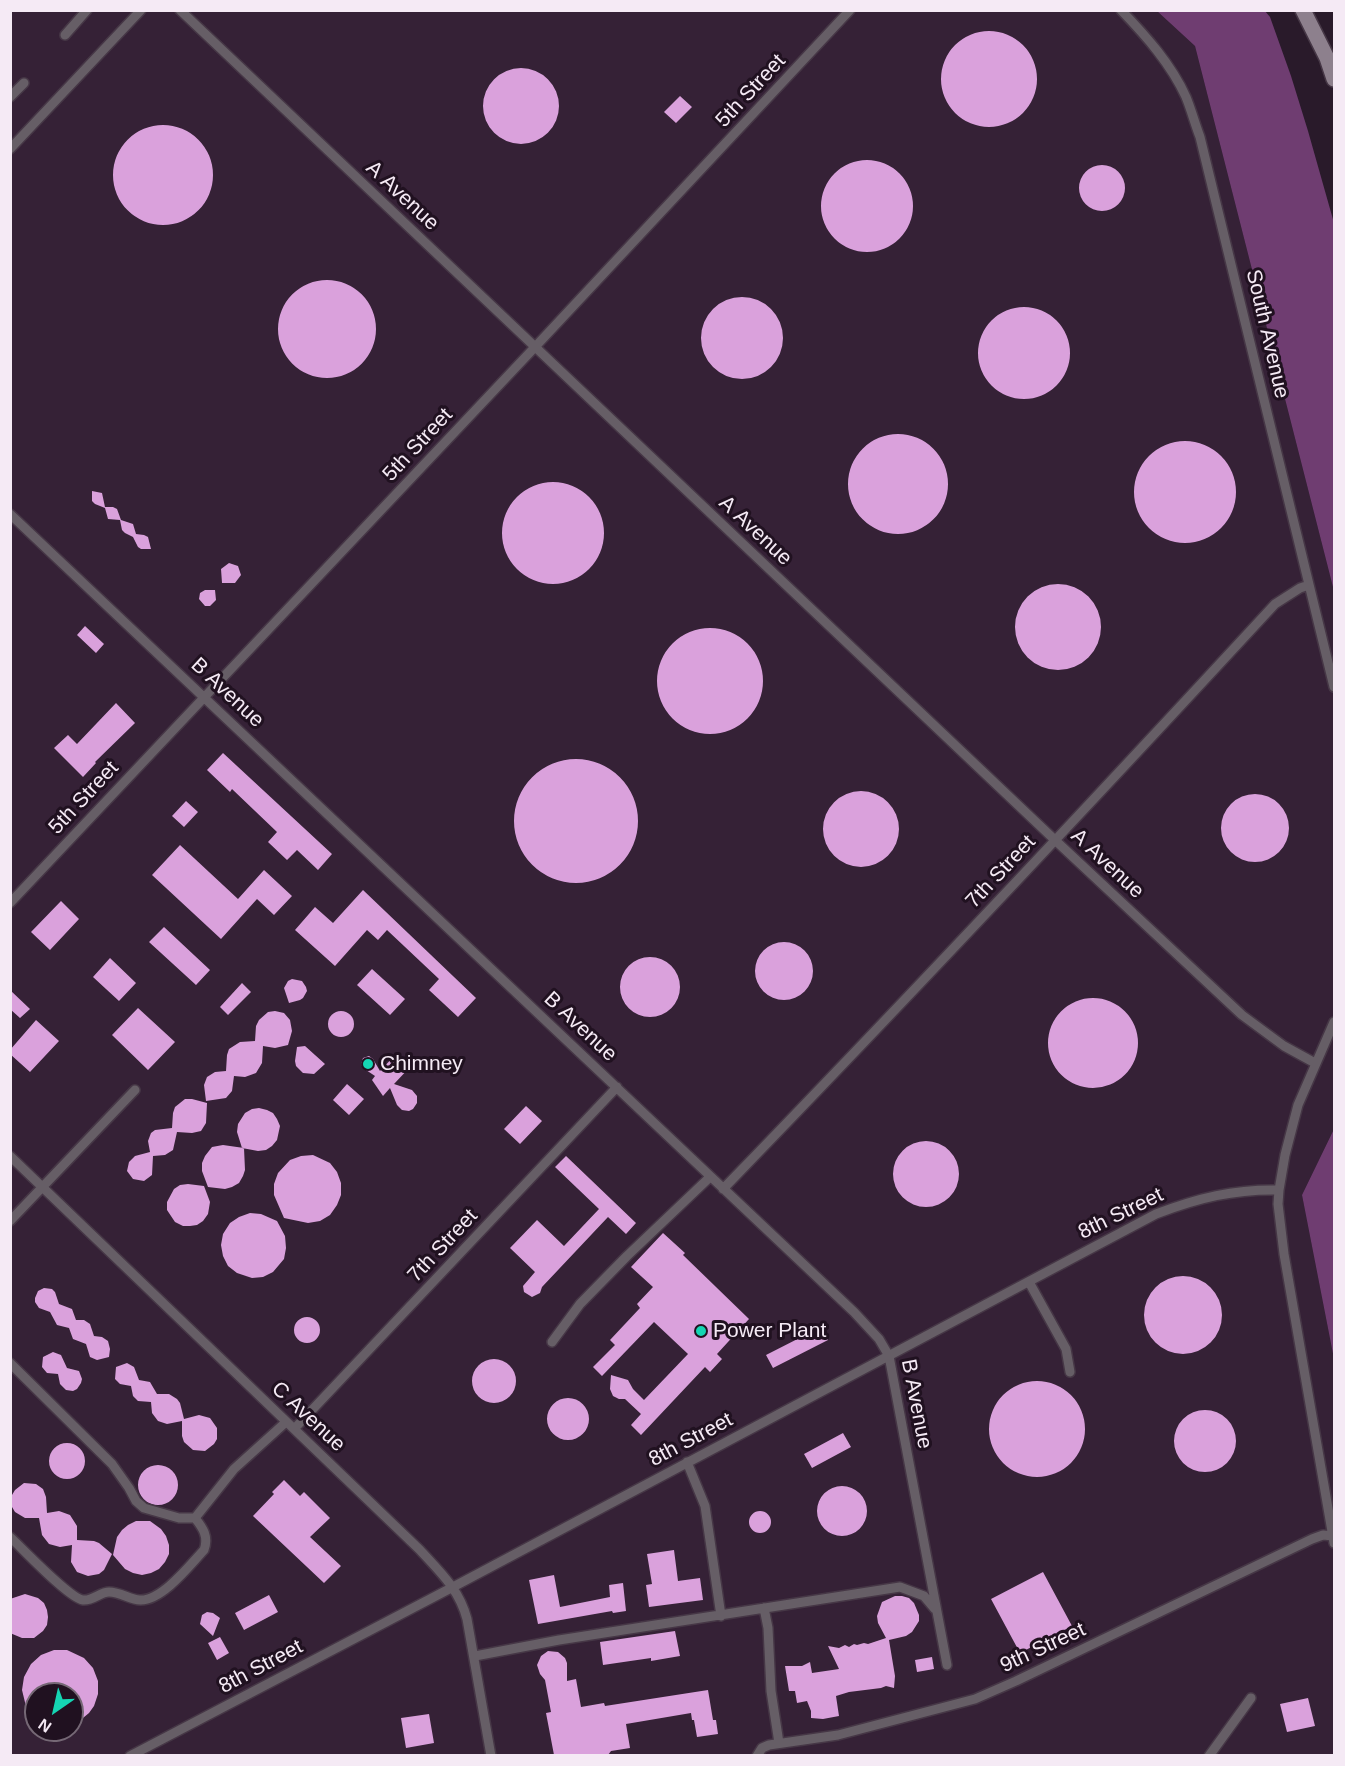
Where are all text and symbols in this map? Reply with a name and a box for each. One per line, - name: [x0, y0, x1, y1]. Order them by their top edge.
- street label: 5th Street: [711, 49, 791, 133]
- street label: A Avenue: [360, 156, 444, 236]
- street label: South Avenue: [1240, 267, 1294, 401]
- street label: 5th Street: [378, 403, 458, 487]
- street label: A Avenue: [713, 491, 797, 571]
- street label: B Avenue: [185, 653, 269, 733]
- street label: 5th Street: [44, 756, 124, 840]
- street label: A Avenue: [1065, 824, 1149, 904]
- street label: 7th Street: [961, 830, 1041, 914]
- street label: B Avenue: [538, 987, 622, 1067]
- place label: Chimney: [380, 1051, 463, 1077]
- marker: Chimney: [361, 1057, 375, 1071]
- street label: 8th Street: [1075, 1183, 1167, 1245]
- street label: 7th Street: [403, 1204, 483, 1288]
- place label: Power Plant: [713, 1318, 826, 1344]
- marker: Power Plant: [694, 1324, 708, 1338]
- street label: B Avenue: [895, 1357, 937, 1451]
- street label: C Avenue: [266, 1376, 350, 1458]
- street label: 8th Street: [645, 1408, 737, 1472]
- street label: 9th Street: [996, 1617, 1090, 1679]
- street label: 8th Street: [215, 1635, 307, 1699]
- north arrow: [24, 1682, 84, 1742]
- text: N: [35, 1715, 54, 1736]

